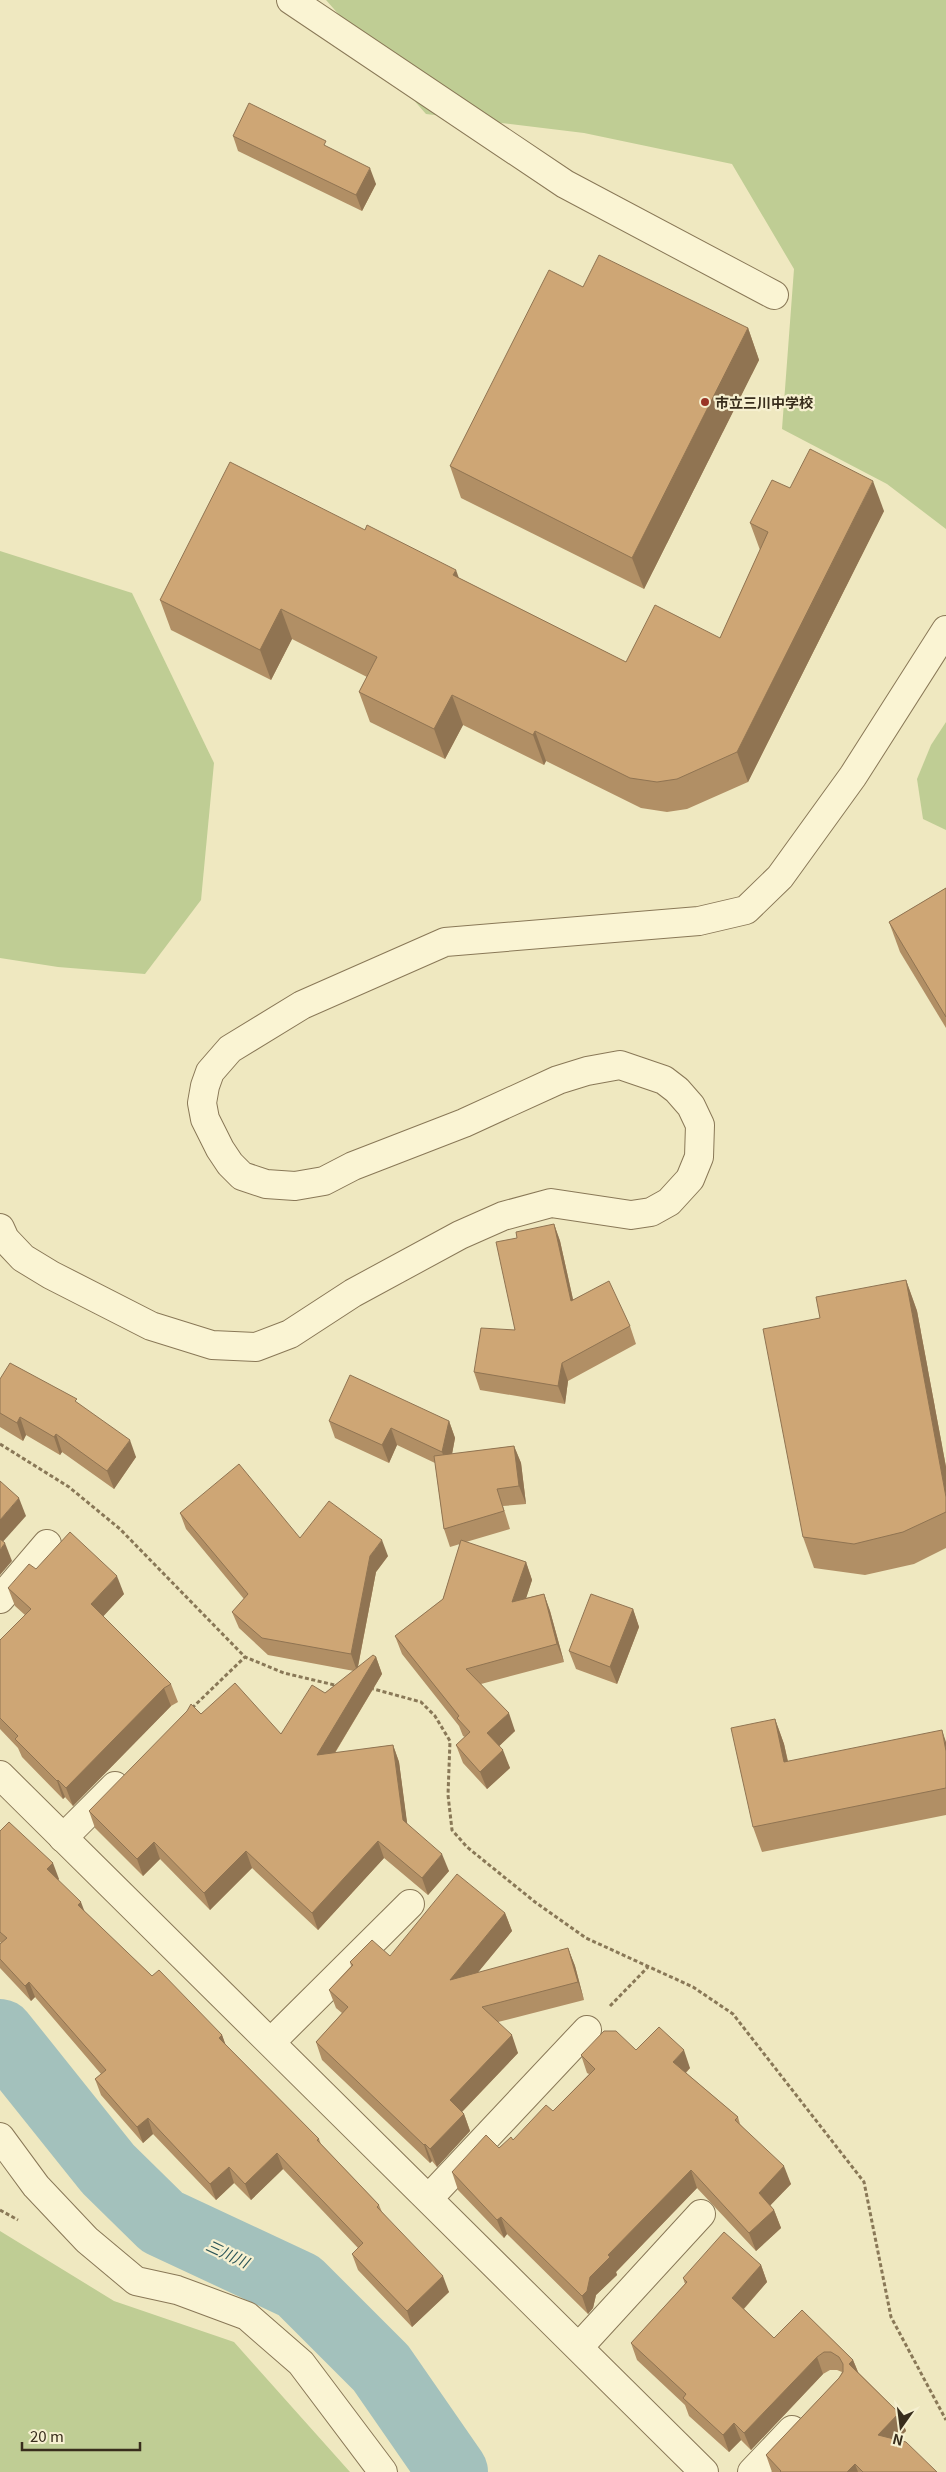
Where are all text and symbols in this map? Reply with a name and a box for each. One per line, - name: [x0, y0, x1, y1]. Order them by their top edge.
- place label: 市立三川中学校: [715, 392, 813, 412]
- marker: 市立三川中学校: [699, 396, 711, 408]
- water label: 三川川: [203, 2234, 255, 2273]
- north arrow: [876, 2402, 926, 2452]
- scale bar: [22, 2420, 140, 2452]
- text: 20 m: [30, 2425, 64, 2446]
- text: N: [890, 2430, 905, 2452]

